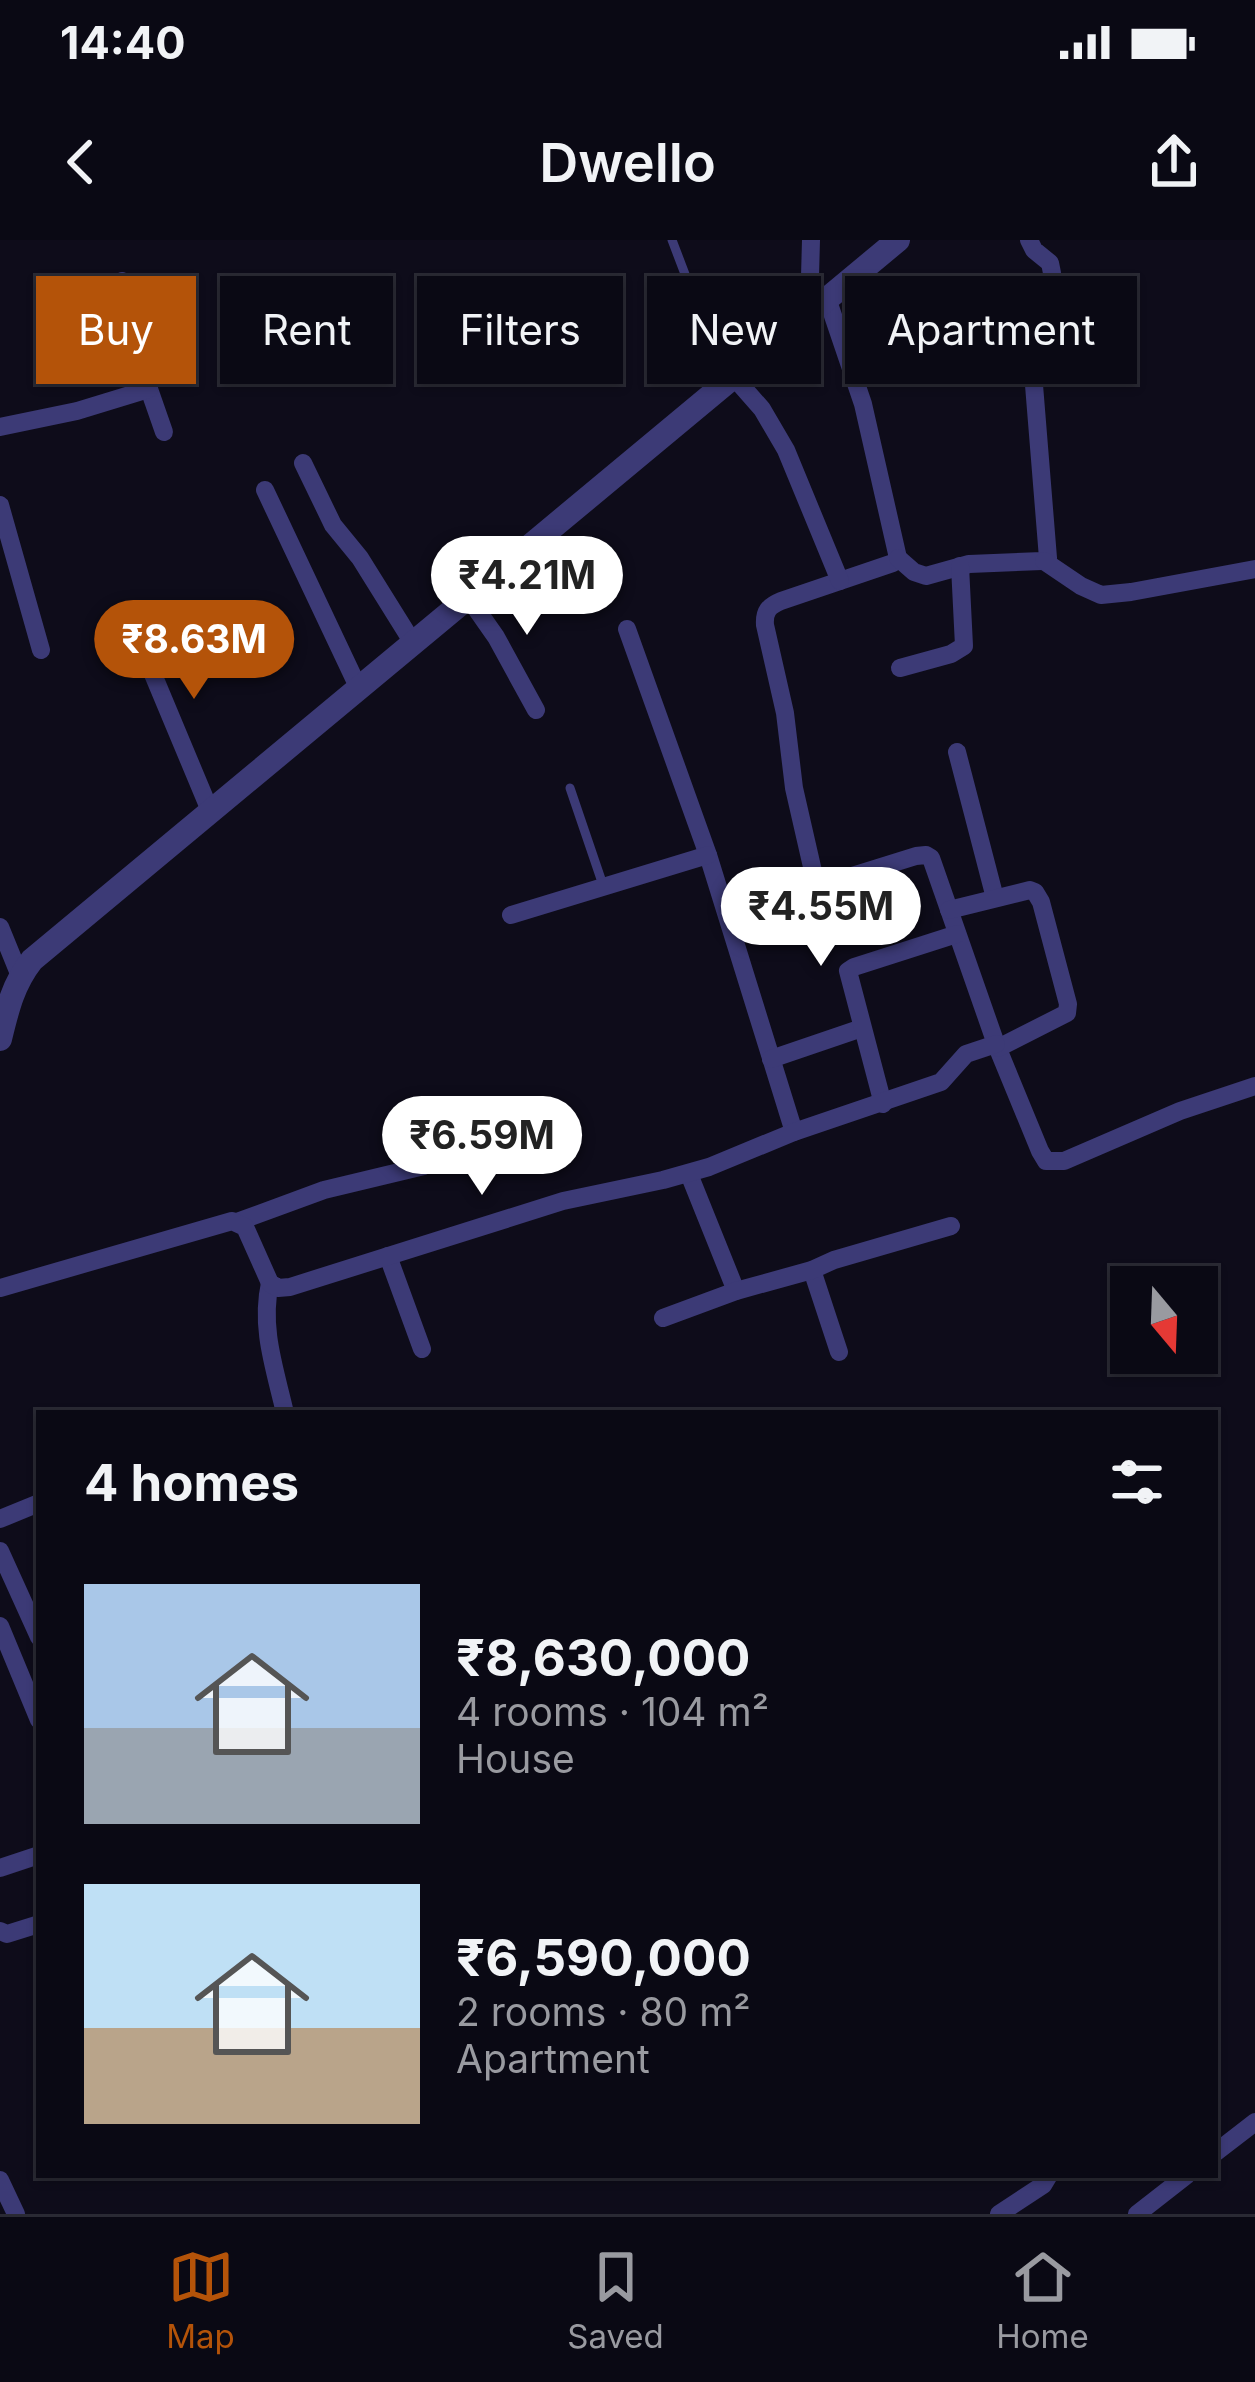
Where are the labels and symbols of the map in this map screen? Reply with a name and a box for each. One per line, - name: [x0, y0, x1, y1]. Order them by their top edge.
- pin: ₹4.21M: [429, 536, 625, 638]
- pin: ₹8.63M: [96, 600, 292, 702]
- pin: ₹4.55M: [723, 867, 919, 969]
- pin: ₹6.59M: [384, 1096, 580, 1198]
- north arrow: [1110, 1266, 1218, 1374]

